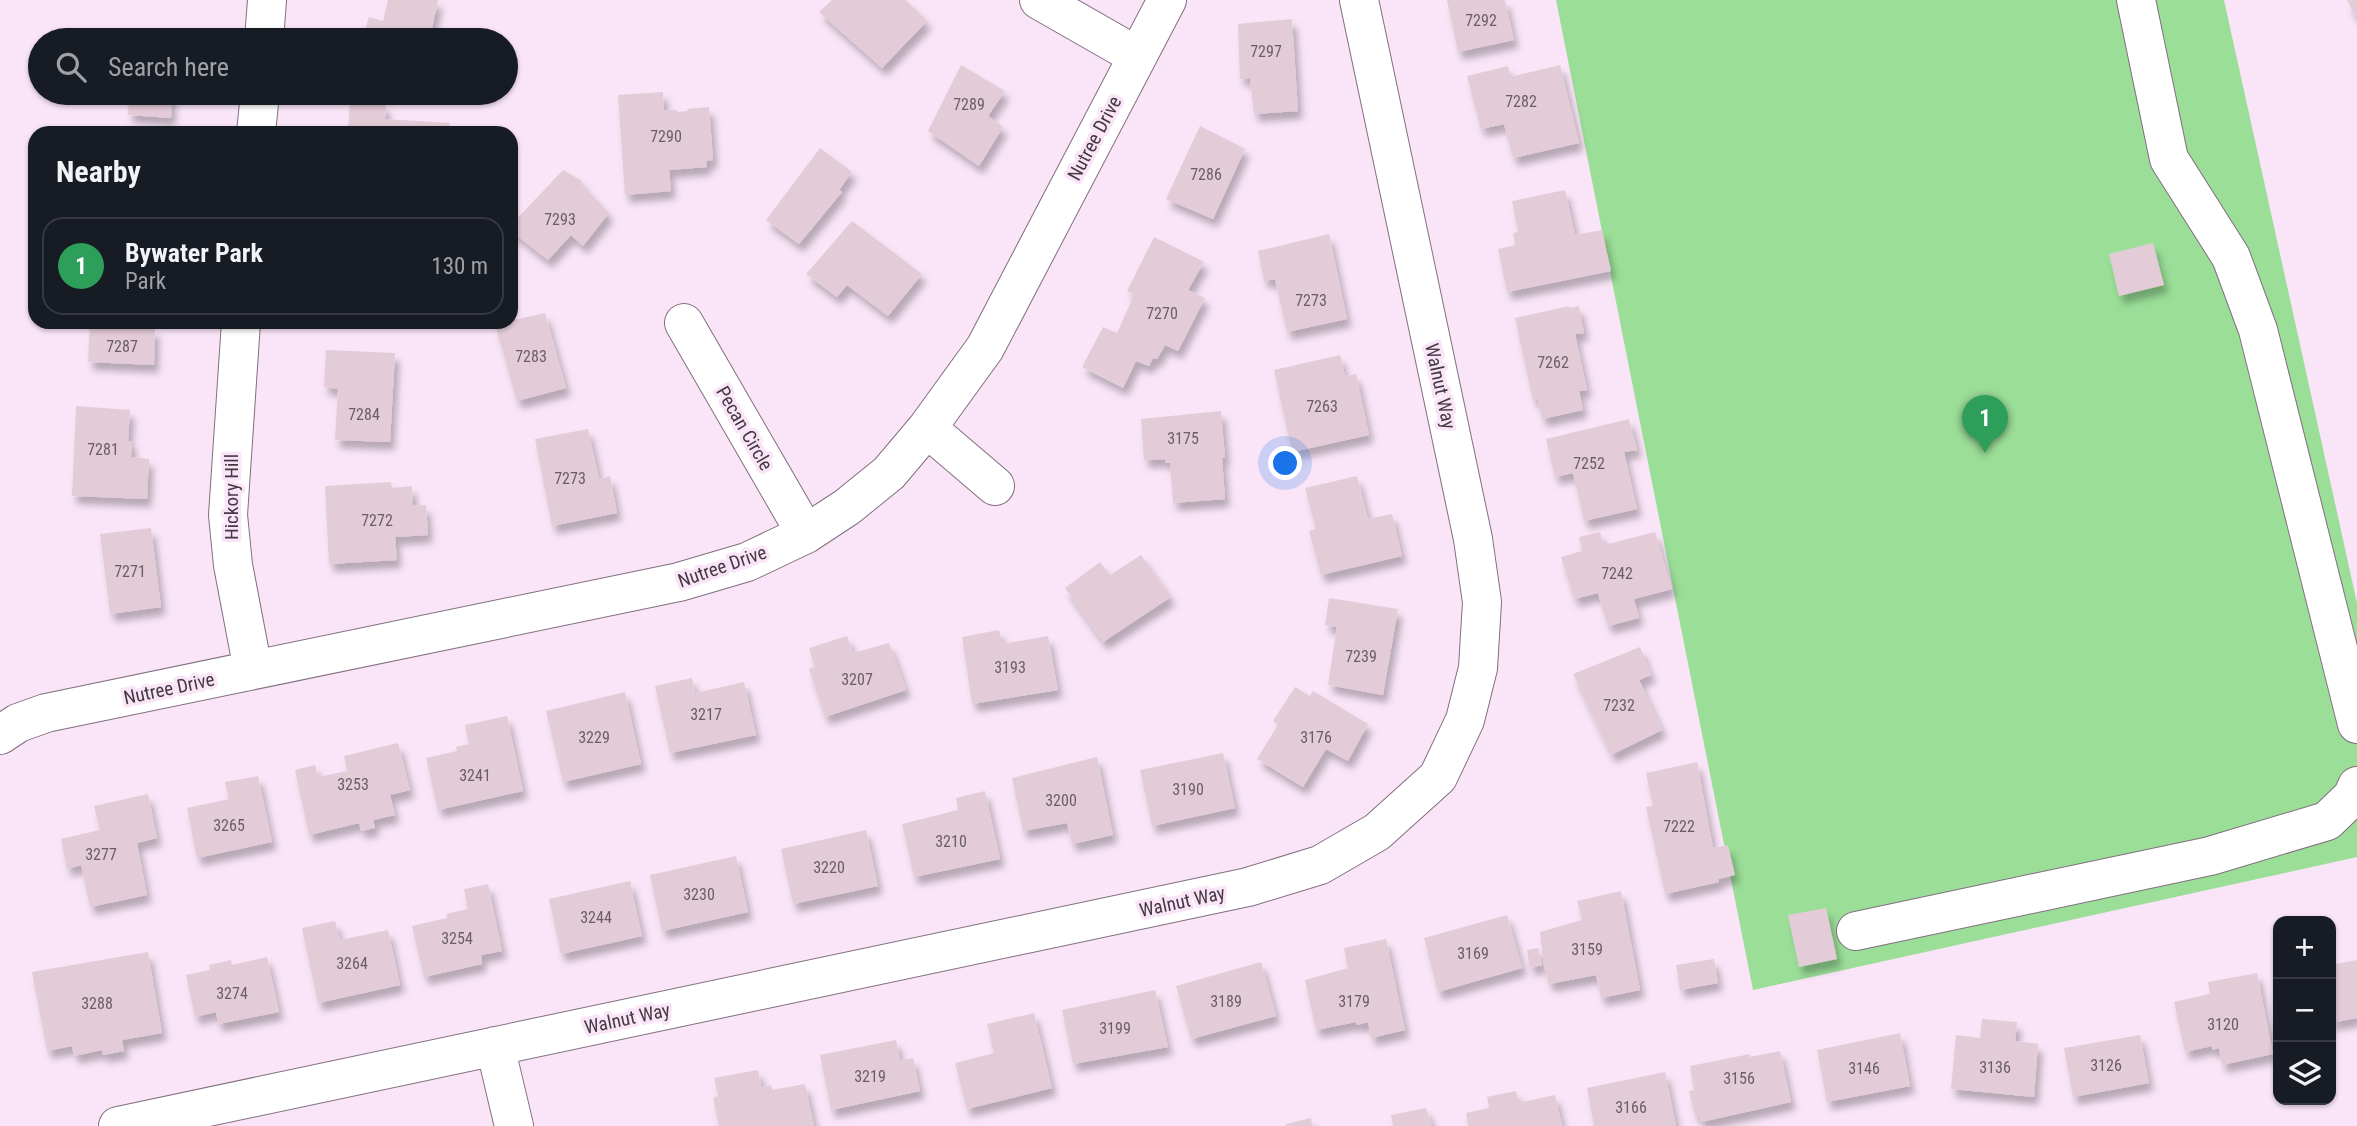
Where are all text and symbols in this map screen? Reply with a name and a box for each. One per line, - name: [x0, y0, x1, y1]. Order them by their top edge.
- house number: 7292: [1465, 11, 1497, 30]
- search box: [28, 28, 518, 105]
- house number: 7297: [1250, 42, 1282, 61]
- icon: search: [52, 48, 90, 86]
- text: Search here: [108, 52, 229, 82]
- street label: Nutree Drive: [1063, 92, 1126, 184]
- house number: 7282: [1505, 92, 1537, 111]
- house number: 7289: [953, 95, 985, 114]
- house number: 7290: [650, 127, 682, 146]
- text: Nearby: [56, 154, 141, 189]
- house number: 7286: [1190, 165, 1222, 184]
- house number: 7293: [544, 210, 576, 229]
- text: Bywater Park: [125, 238, 263, 268]
- text: 1: [75, 253, 87, 280]
- text: 130 m: [431, 253, 488, 280]
- text: Park: [125, 268, 166, 295]
- house number: 7273: [1295, 291, 1327, 310]
- house number: 7270: [1146, 304, 1178, 323]
- house number: 7287: [106, 337, 138, 356]
- street label: Walnut Way: [1420, 341, 1461, 431]
- house number: 7283: [515, 347, 547, 366]
- house number: 7262: [1537, 353, 1569, 372]
- street label: Pecan Circle: [711, 382, 778, 475]
- pin: 1: [1962, 395, 2008, 453]
- house number: 7263: [1306, 397, 1338, 416]
- house number: 7284: [348, 405, 380, 424]
- house number: 3175: [1167, 429, 1199, 448]
- house number: 7281: [87, 440, 119, 459]
- your location: [1268, 446, 1302, 480]
- street label: Hickory Hill: [220, 454, 243, 540]
- house number: 7252: [1573, 454, 1605, 473]
- house number: 7273: [554, 469, 586, 488]
- house number: 7272: [361, 511, 393, 530]
- street label: Nutree Drive: [675, 541, 770, 592]
- house number: 7271: [114, 562, 146, 581]
- house number: 7242: [1601, 564, 1633, 583]
- house number: 7239: [1345, 647, 1377, 666]
- house number: 3193: [994, 658, 1026, 677]
- street label: Nutree Drive: [122, 668, 217, 709]
- house number: 3207: [841, 670, 873, 689]
- house number: 7232: [1603, 696, 1635, 715]
- house number: 3217: [690, 705, 722, 724]
- house number: 3229: [578, 728, 610, 747]
- house number: 3176: [1300, 728, 1332, 747]
- house number: 3241: [459, 766, 491, 785]
- house number: 3253: [337, 775, 369, 794]
- house number: 3190: [1172, 780, 1204, 799]
- house number: 3200: [1045, 791, 1077, 810]
- house number: 3265: [213, 816, 245, 835]
- house number: 7222: [1663, 817, 1695, 836]
- house number: 3210: [935, 832, 967, 851]
- house number: 3277: [85, 845, 117, 864]
- house number: 3220: [813, 858, 845, 877]
- street label: Walnut Way: [1137, 881, 1227, 922]
- house number: 3230: [683, 885, 715, 904]
- house number: 3244: [580, 908, 612, 927]
- map controls: [2273, 916, 2336, 1105]
- button: +: [2273, 916, 2336, 979]
- house number: 3254: [441, 929, 473, 948]
- house number: 3159: [1571, 940, 1603, 959]
- house number: 3169: [1457, 944, 1489, 963]
- house number: 3264: [336, 954, 368, 973]
- button: −: [2273, 979, 2336, 1042]
- house number: 3274: [216, 984, 248, 1003]
- house number: 3189: [1210, 992, 1242, 1011]
- house number: 3179: [1338, 992, 1370, 1011]
- house number: 3288: [81, 994, 113, 1013]
- street label: Walnut Way: [582, 998, 672, 1039]
- house number: 3120: [2207, 1015, 2239, 1034]
- house number: 3199: [1099, 1019, 1131, 1038]
- button: layers: [2273, 1042, 2336, 1105]
- house number: 3126: [2090, 1056, 2122, 1075]
- house number: 3136: [1979, 1058, 2011, 1077]
- house number: 3146: [1848, 1059, 1880, 1078]
- house number: 3219: [854, 1067, 886, 1086]
- house number: 3156: [1723, 1069, 1755, 1088]
- house number: 3166: [1615, 1098, 1647, 1117]

